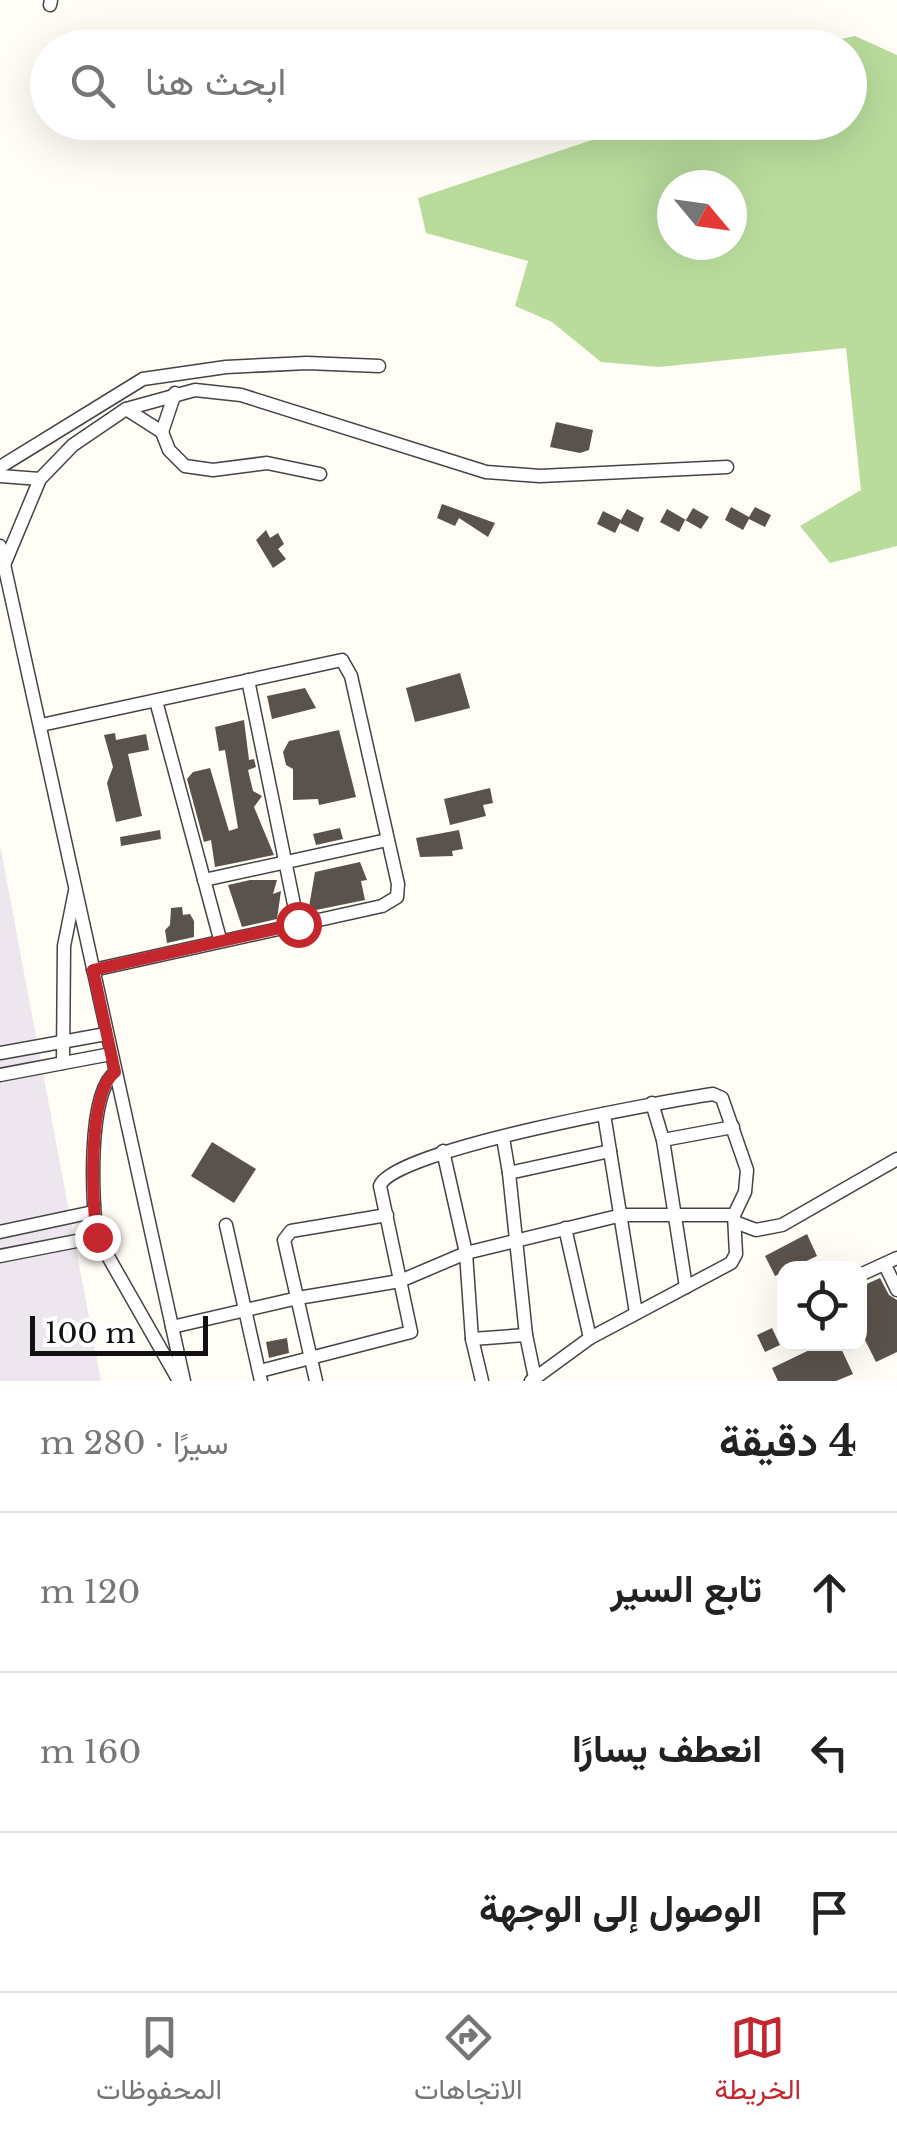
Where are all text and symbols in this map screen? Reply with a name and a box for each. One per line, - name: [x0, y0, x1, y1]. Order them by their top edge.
- search box: [30, 30, 867, 140]
- icon: search: [65, 58, 120, 113]
- text: ابحث هنا: [145, 58, 286, 105]
- north arrow: [657, 170, 747, 260]
- route start: [276, 902, 322, 948]
- route end: [75, 1215, 121, 1261]
- map controls: [777, 1261, 867, 1351]
- button: locate: [777, 1261, 867, 1351]
- scale bar: [30, 1311, 208, 1356]
- text: 100 m: [45, 1316, 136, 1351]
- text: 4 دقيقة: [719, 1415, 857, 1467]
- text: سيرًا · 280 m: [40, 1423, 229, 1463]
- text: تابع السير: [610, 1565, 762, 1612]
- icon: ahead: [802, 1565, 857, 1620]
- text: 120 m: [40, 1572, 140, 1612]
- text: انعطف يسارًا: [572, 1725, 762, 1772]
- icon: left: [802, 1725, 857, 1780]
- text: 160 m: [40, 1732, 141, 1772]
- text: الوصول إلى الوجهة: [479, 1885, 762, 1932]
- icon: arrive: [802, 1885, 857, 1940]
- tab: المحفوظات: [96, 2010, 222, 2114]
- tab: الاتجاهات: [414, 2010, 523, 2114]
- tab: الخريطة: [714, 2010, 801, 2114]

